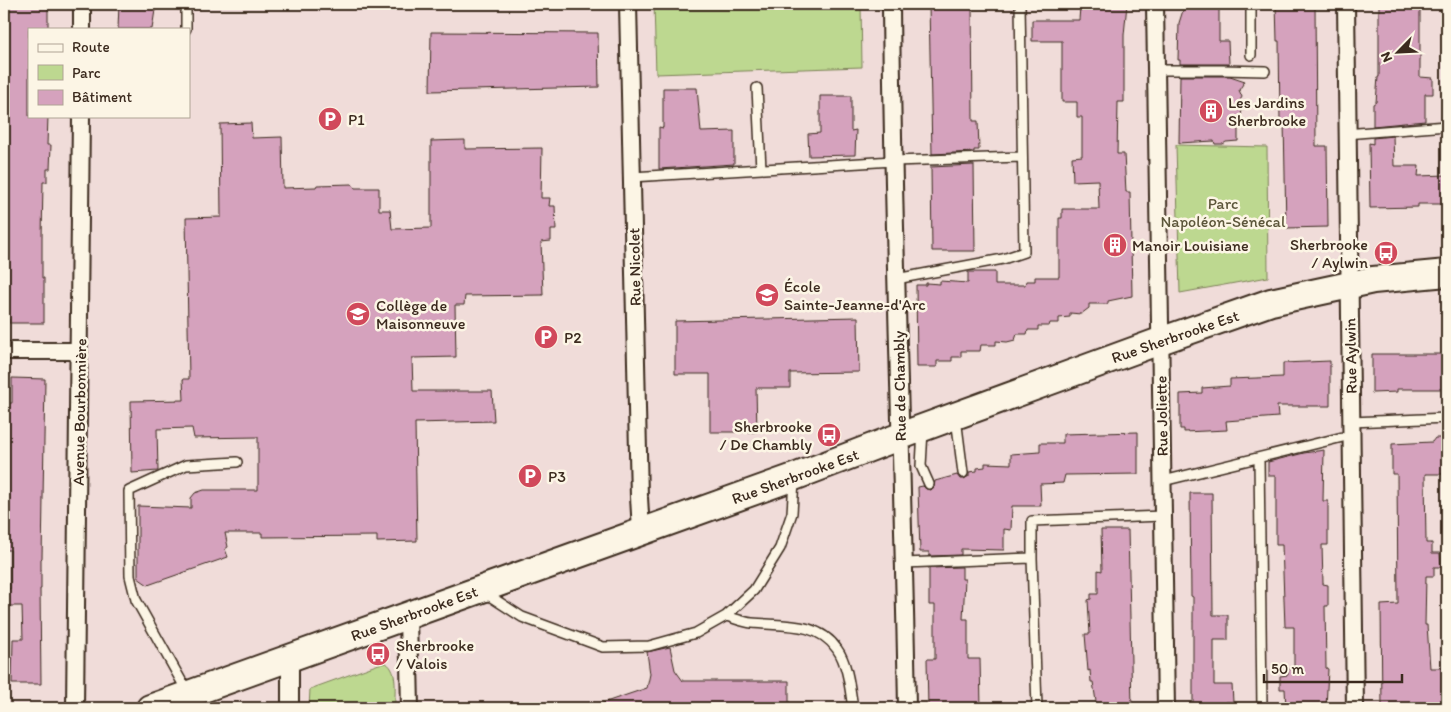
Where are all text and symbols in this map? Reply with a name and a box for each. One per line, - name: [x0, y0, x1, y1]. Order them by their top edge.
- legend: [28, 28, 190, 118]
- north arrow: [1374, 28, 1424, 78]
- text: Route: [72, 38, 110, 56]
- text: N: [1377, 49, 1396, 65]
- text: Parc: [72, 64, 101, 82]
- text: Bâtiment: [72, 88, 133, 106]
- place label: Les Jardins Sherbrooke: [1228, 93, 1306, 130]
- building icon: Les Jardins Sherbrooke: [1198, 98, 1224, 124]
- parking icon: P1: [317, 106, 343, 132]
- place label: P1: [348, 110, 365, 129]
- park label: Parc Napoléon-Sénécal: [1161, 194, 1286, 231]
- street label: Rue Nicolet: [624, 228, 645, 306]
- building icon: Manoir Louisiane: [1102, 232, 1128, 258]
- place label: Sherbrooke / Aylwin: [1290, 235, 1368, 272]
- place label: Manoir Louisiane: [1132, 236, 1249, 255]
- bus stop icon: Sherbrooke / Aylwin: [1373, 240, 1399, 266]
- place label: École Sainte-Jeanne-d'Arc: [784, 277, 926, 314]
- school or university icon: École Sainte-Jeanne-d'Arc: [754, 282, 780, 308]
- place label: Collège de Maisonneuve: [376, 296, 466, 333]
- school or university icon: Collège de Maisonneuve: [345, 301, 371, 327]
- street label: Rue Sherbrooke Est: [1109, 306, 1241, 367]
- street label: Rue Aylwin: [1340, 318, 1361, 394]
- parking icon: P2: [533, 324, 559, 350]
- place label: P2: [564, 328, 582, 347]
- street label: Rue de Chambly: [889, 330, 910, 441]
- street label: Avenue Bourbonnière: [69, 338, 90, 486]
- street label: Rue Joliette: [1151, 375, 1172, 456]
- place label: Sherbrooke / De Chambly: [720, 417, 812, 454]
- bus stop icon: Sherbrooke / De Chambly: [816, 422, 842, 448]
- street label: Rue Sherbrooke Est: [729, 445, 861, 508]
- parking icon: P3: [517, 463, 543, 489]
- place label: P3: [548, 467, 566, 486]
- street label: Rue Sherbrooke Est: [348, 582, 480, 645]
- place label: Sherbrooke / Valois: [396, 636, 474, 673]
- bus stop icon: Sherbrooke / Valois: [365, 641, 391, 667]
- scale bar: [1264, 652, 1401, 684]
- text: 50 m: [1271, 660, 1304, 678]

